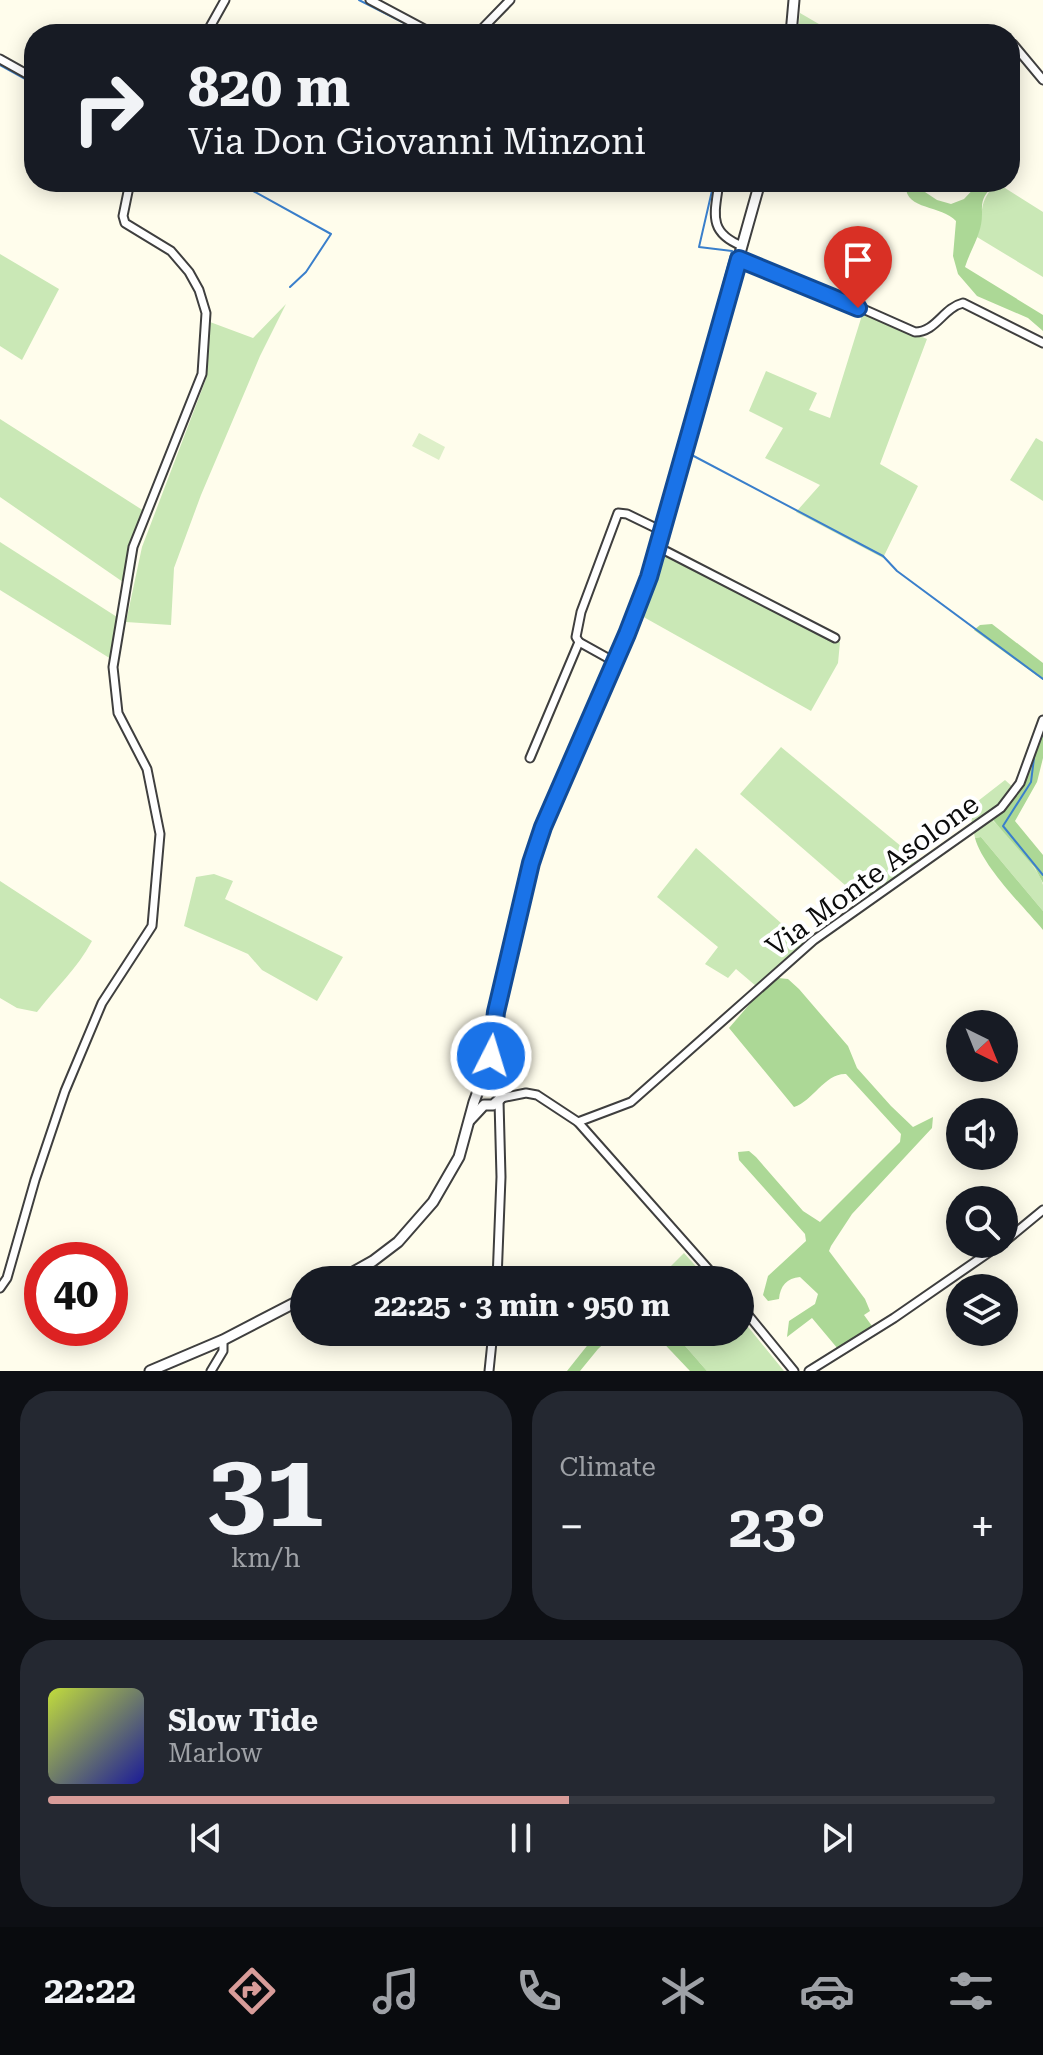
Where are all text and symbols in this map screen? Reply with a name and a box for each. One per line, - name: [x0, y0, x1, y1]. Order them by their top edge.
- text: 820 m: [188, 54, 350, 120]
- icon: right: [56, 56, 160, 160]
- text: Via Don Giovanni Minzoni: [188, 121, 646, 163]
- pin: [824, 226, 892, 308]
- icon: arrive: [836, 238, 880, 282]
- street label: Via Monte Asolone: [760, 787, 985, 964]
- north arrow: [946, 1010, 1018, 1082]
- map controls: [946, 1010, 1018, 1346]
- position arrow: [449, 1014, 533, 1098]
- button: sound: [946, 1098, 1018, 1170]
- button: search: [946, 1186, 1018, 1258]
- speed limit sign: 40: [24, 1242, 128, 1346]
- button: layers: [946, 1274, 1018, 1346]
- text: 22:25 · 3 min · 950 m: [374, 1288, 670, 1323]
- text: 31: [208, 1430, 324, 1551]
- text: Climate: [560, 1452, 656, 1482]
- text: 23°: [729, 1491, 826, 1562]
- text: −: [560, 1501, 584, 1553]
- text: +: [970, 1501, 995, 1553]
- text: km/h: [231, 1543, 301, 1573]
- text: Slow Tide: [168, 1703, 318, 1738]
- text: Marlow: [168, 1738, 262, 1768]
- icon: previous: [184, 1816, 228, 1860]
- icon: pause: [499, 1816, 543, 1860]
- icon: next: [815, 1816, 859, 1860]
- icon: directions: [224, 1963, 280, 2019]
- icon: music: [368, 1963, 424, 2019]
- icon: phone: [511, 1963, 567, 2019]
- icon: climate: [655, 1963, 711, 2019]
- icon: car: [799, 1963, 855, 2019]
- icon: filters: [943, 1963, 999, 2019]
- text: 22:22: [44, 1970, 136, 2012]

